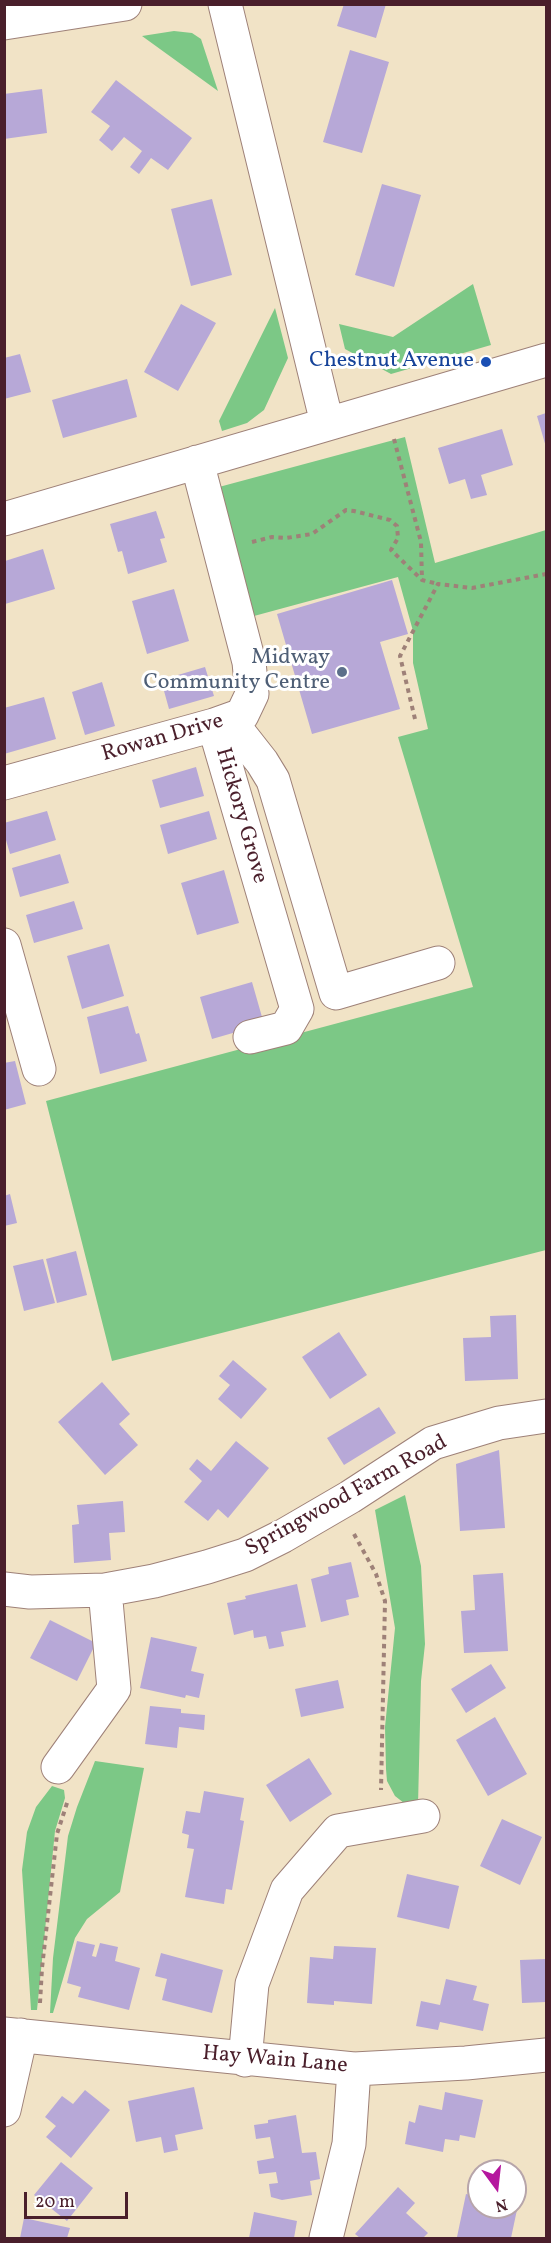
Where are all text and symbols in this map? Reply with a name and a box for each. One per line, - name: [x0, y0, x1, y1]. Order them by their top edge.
- place label: Chestnut Avenue: [309, 349, 474, 375]
- marker: Chestnut Avenue: [479, 355, 493, 369]
- place label: Midway Community Centre: [144, 646, 330, 698]
- marker: Midway Community Centre: [335, 665, 349, 679]
- street label: Rowan Drive: [99, 709, 227, 769]
- street label: Hickory Grove: [208, 745, 272, 887]
- street label: Springwood Farm Road: [241, 1430, 453, 1564]
- street label: Hay Wain Lane: [201, 2042, 349, 2080]
- north arrow: [467, 2159, 527, 2219]
- scale bar: [27, 2180, 130, 2218]
- text: 20 m: [35, 2190, 75, 2215]
- text: N: [493, 2192, 510, 2217]

